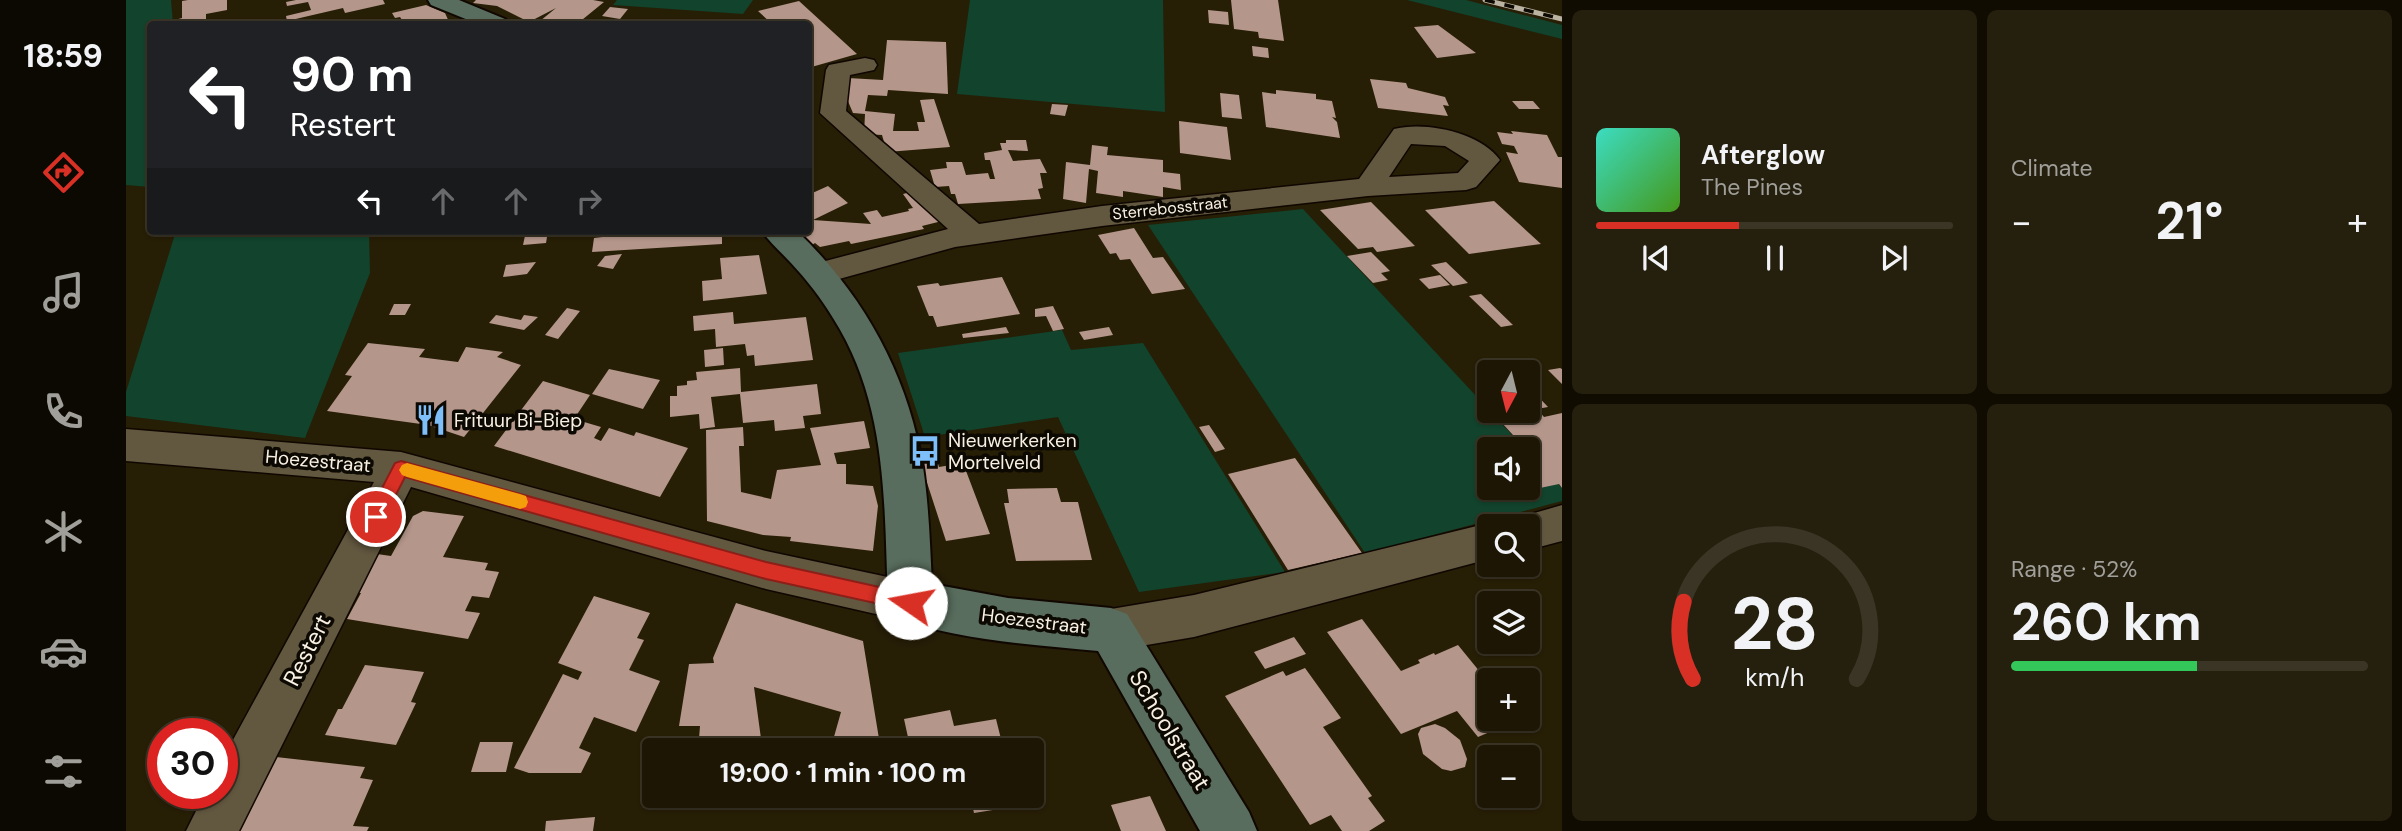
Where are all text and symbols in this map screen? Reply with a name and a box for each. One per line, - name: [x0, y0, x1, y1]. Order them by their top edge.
- text: 18:59: [23, 35, 103, 77]
- text: 90 m: [290, 42, 413, 106]
- icon: left: [175, 49, 266, 140]
- text: Restert: [290, 104, 396, 146]
- text: Afterglow: [1701, 138, 1825, 172]
- icon: directions: [39, 148, 88, 197]
- text: Climate: [2011, 153, 2093, 183]
- text: The Pines: [1701, 172, 1803, 202]
- icon: left: [351, 182, 389, 220]
- icon: ahead: [424, 182, 462, 220]
- icon: ahead: [497, 182, 535, 220]
- icon: right: [570, 182, 608, 220]
- text: 21°: [2156, 187, 2223, 255]
- street label: Sterrebosstraat: [1111, 191, 1229, 225]
- text: −: [2011, 197, 2032, 247]
- text: +: [2347, 197, 2368, 247]
- icon: previous: [1637, 239, 1675, 277]
- icon: pause: [1756, 239, 1794, 277]
- icon: next: [1875, 239, 1913, 277]
- icon: music: [39, 268, 88, 317]
- north arrow: [1477, 360, 1540, 424]
- map controls: [1477, 360, 1540, 808]
- icon: phone: [39, 387, 88, 436]
- restaurant icon: Frituur Bi-Biep: [414, 403, 448, 437]
- place label: Frituur Bi-Biep: [454, 408, 582, 433]
- place label: Nieuwerkerken Mortelveld: [948, 428, 1077, 475]
- bus stop icon: Nieuwerkerken Mortelveld: [908, 434, 942, 468]
- button: sound: [1477, 437, 1540, 500]
- street label: Hoezestraat: [264, 444, 372, 478]
- pin: [346, 487, 406, 547]
- icon: arrive: [357, 498, 395, 536]
- icon: climate: [39, 507, 88, 556]
- button: search: [1477, 514, 1540, 577]
- text: Range · 52%: [2011, 554, 2137, 584]
- position arrow: [874, 566, 948, 640]
- text: 28: [1731, 577, 1818, 672]
- text: 260 km: [2011, 588, 2202, 656]
- button: layers: [1477, 591, 1540, 654]
- street label: Hoezestraat: [980, 602, 1088, 640]
- street label: Restert: [276, 609, 338, 691]
- icon: car: [39, 627, 88, 676]
- text: km/h: [1745, 660, 1804, 693]
- street label: Schoolstraat: [1123, 665, 1217, 795]
- button: +: [1477, 668, 1540, 731]
- speed limit sign: 30: [147, 718, 238, 809]
- button: −: [1477, 745, 1540, 808]
- icon: filters: [39, 747, 88, 796]
- text: 19:00 · 1 min · 100 m: [720, 756, 966, 790]

